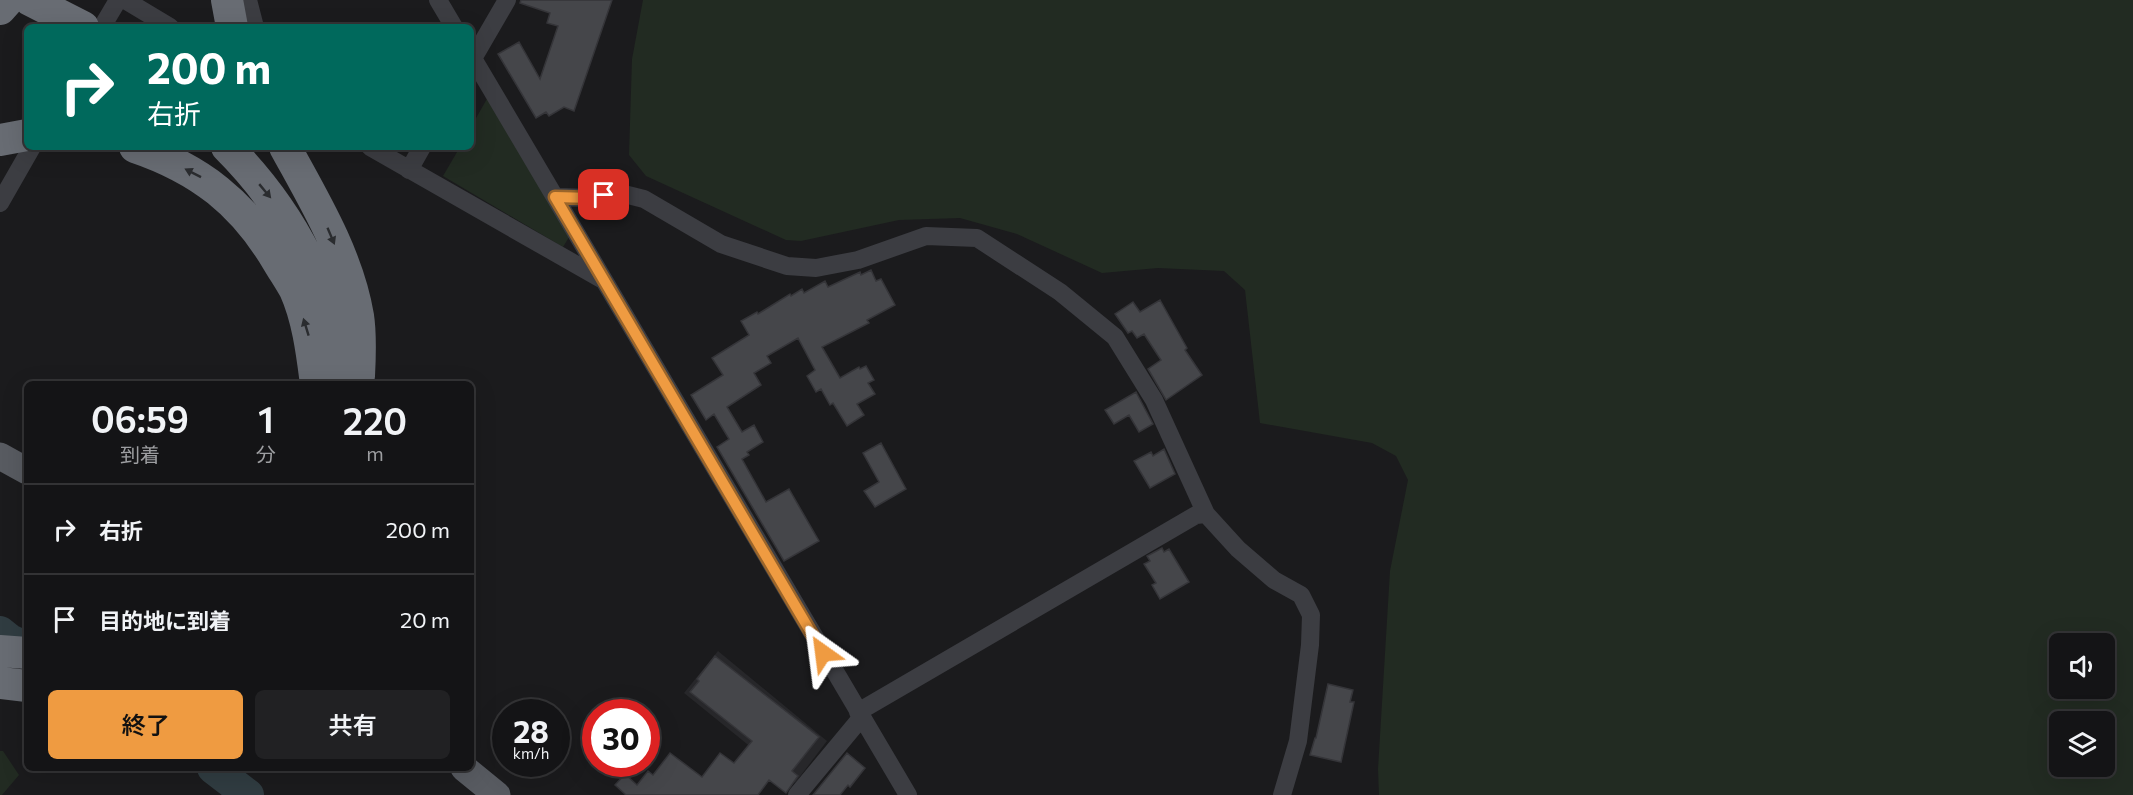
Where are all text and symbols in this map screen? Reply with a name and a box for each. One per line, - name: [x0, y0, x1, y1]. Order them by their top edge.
- text: 200 m: [147, 41, 271, 93]
- icon: right: [48, 48, 126, 126]
- text: 右折: [147, 97, 201, 130]
- one-way arrow: [185, 169, 202, 178]
- pin: [578, 169, 629, 220]
- icon: arrive: [587, 178, 620, 211]
- one-way arrow: [259, 183, 272, 199]
- one-way arrow: [326, 228, 336, 246]
- one-way arrow: [301, 318, 310, 336]
- text: 06:59: [91, 396, 189, 440]
- text: 1: [258, 396, 274, 440]
- text: 220: [343, 398, 407, 442]
- text: m: [366, 441, 384, 465]
- text: 到着: [120, 442, 160, 466]
- text: 分: [256, 442, 276, 466]
- icon: right: [48, 513, 81, 546]
- text: 200 m: [386, 516, 450, 543]
- text: 右折: [99, 517, 143, 544]
- icon: arrive: [48, 603, 81, 636]
- text: 20 m: [400, 606, 450, 633]
- text: 目的地に到着: [99, 607, 231, 634]
- position arrow: [791, 621, 855, 685]
- map controls: [2049, 633, 2115, 777]
- button: sound: [2049, 633, 2115, 699]
- button: 終了: [48, 690, 243, 759]
- button: 共有: [255, 690, 450, 759]
- speed limit sign: 30: [582, 699, 660, 777]
- button: layers: [2049, 711, 2115, 777]
- text: 28: [513, 712, 549, 749]
- text: km/h: [513, 744, 549, 762]

